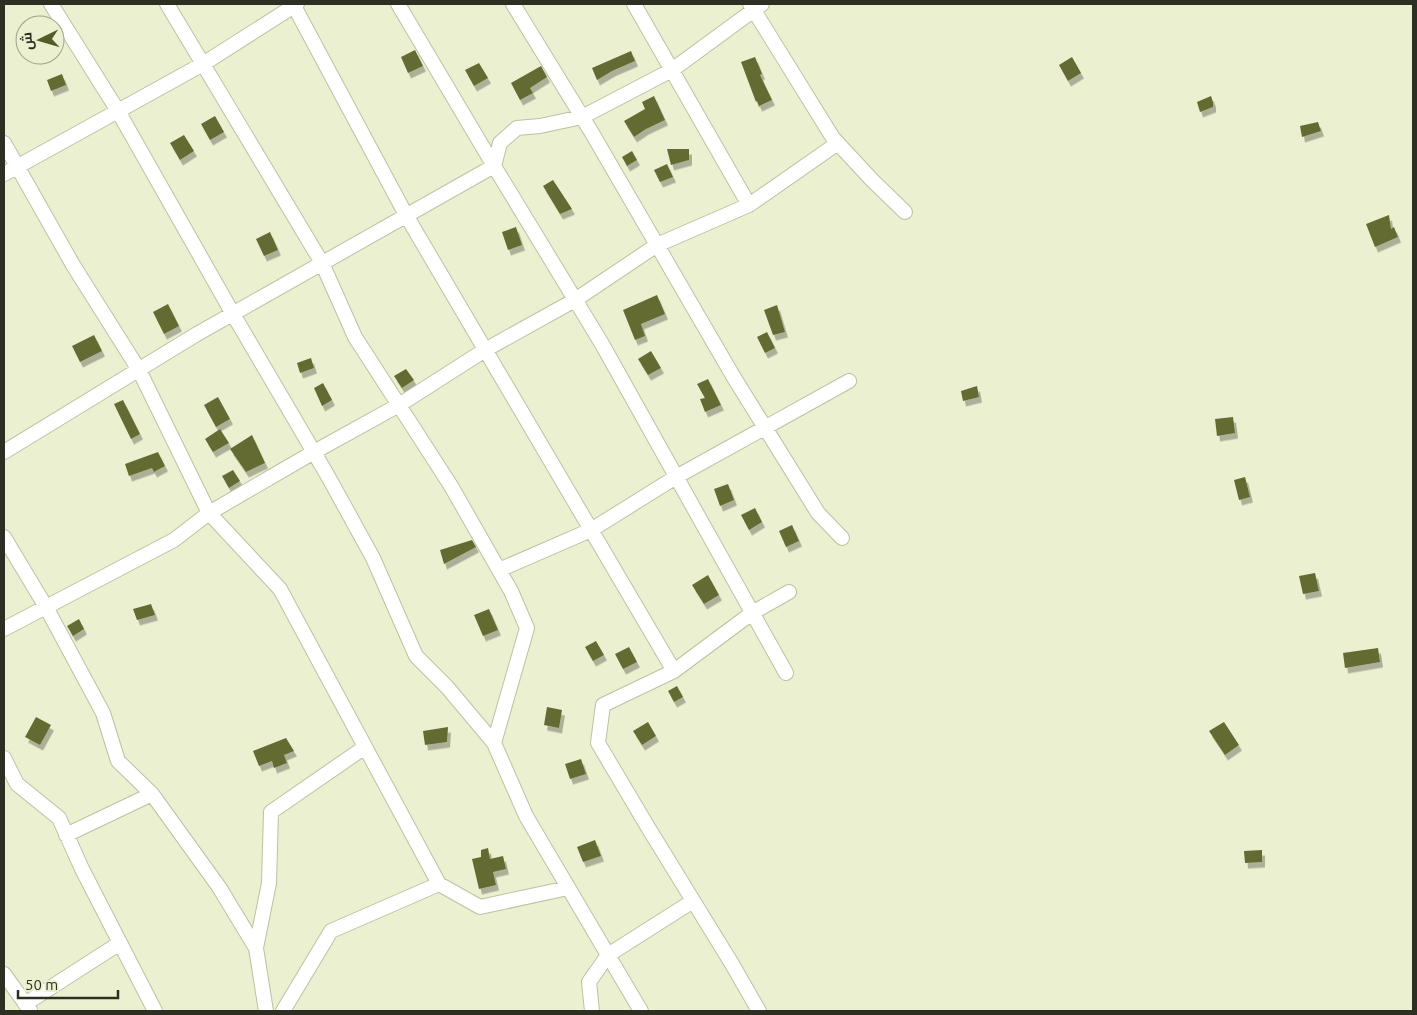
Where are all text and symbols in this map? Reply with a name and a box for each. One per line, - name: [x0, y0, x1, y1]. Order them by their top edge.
- north arrow: [15, 15, 65, 65]
- text: ش: [18, 31, 37, 51]
- scale bar: [18, 968, 118, 1000]
- text: 50 m: [25, 976, 58, 993]

